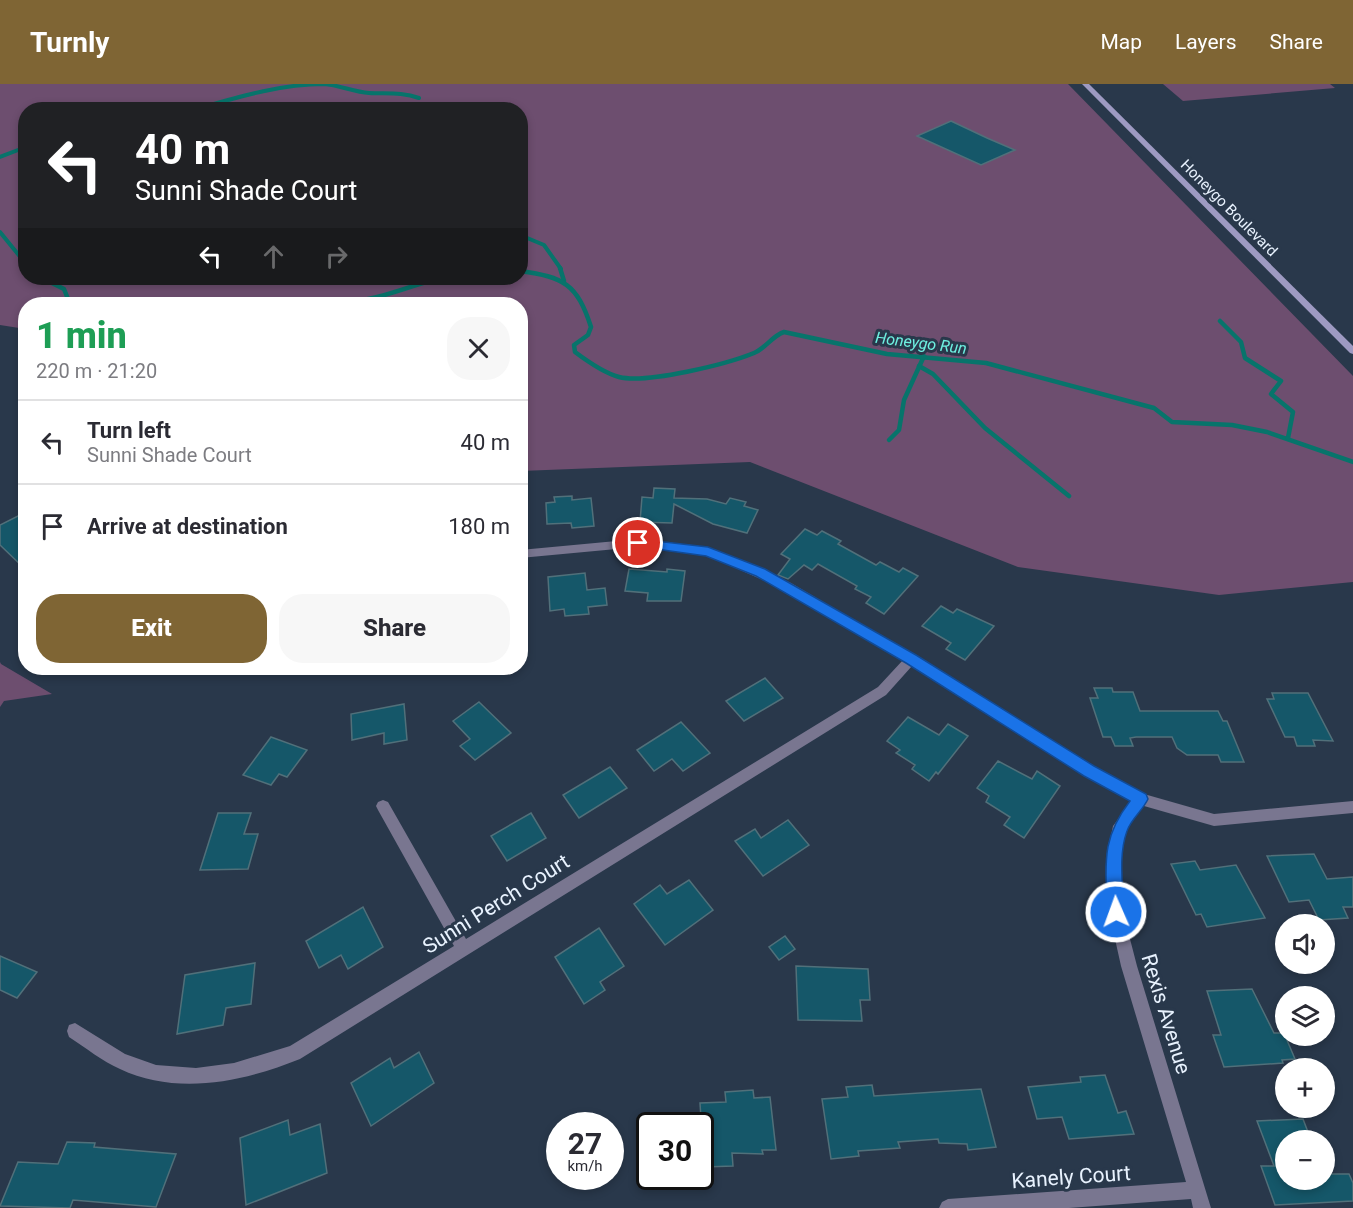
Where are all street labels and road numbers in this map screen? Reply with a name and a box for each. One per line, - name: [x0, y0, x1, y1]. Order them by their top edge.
- street label: Honeygo Boulevard: [1177, 156, 1281, 260]
- street label: Sunni Perch Court: [418, 849, 574, 959]
- street label: Rexis Avenue: [1136, 951, 1196, 1077]
- street label: Kanely Court: [1011, 1161, 1131, 1193]

